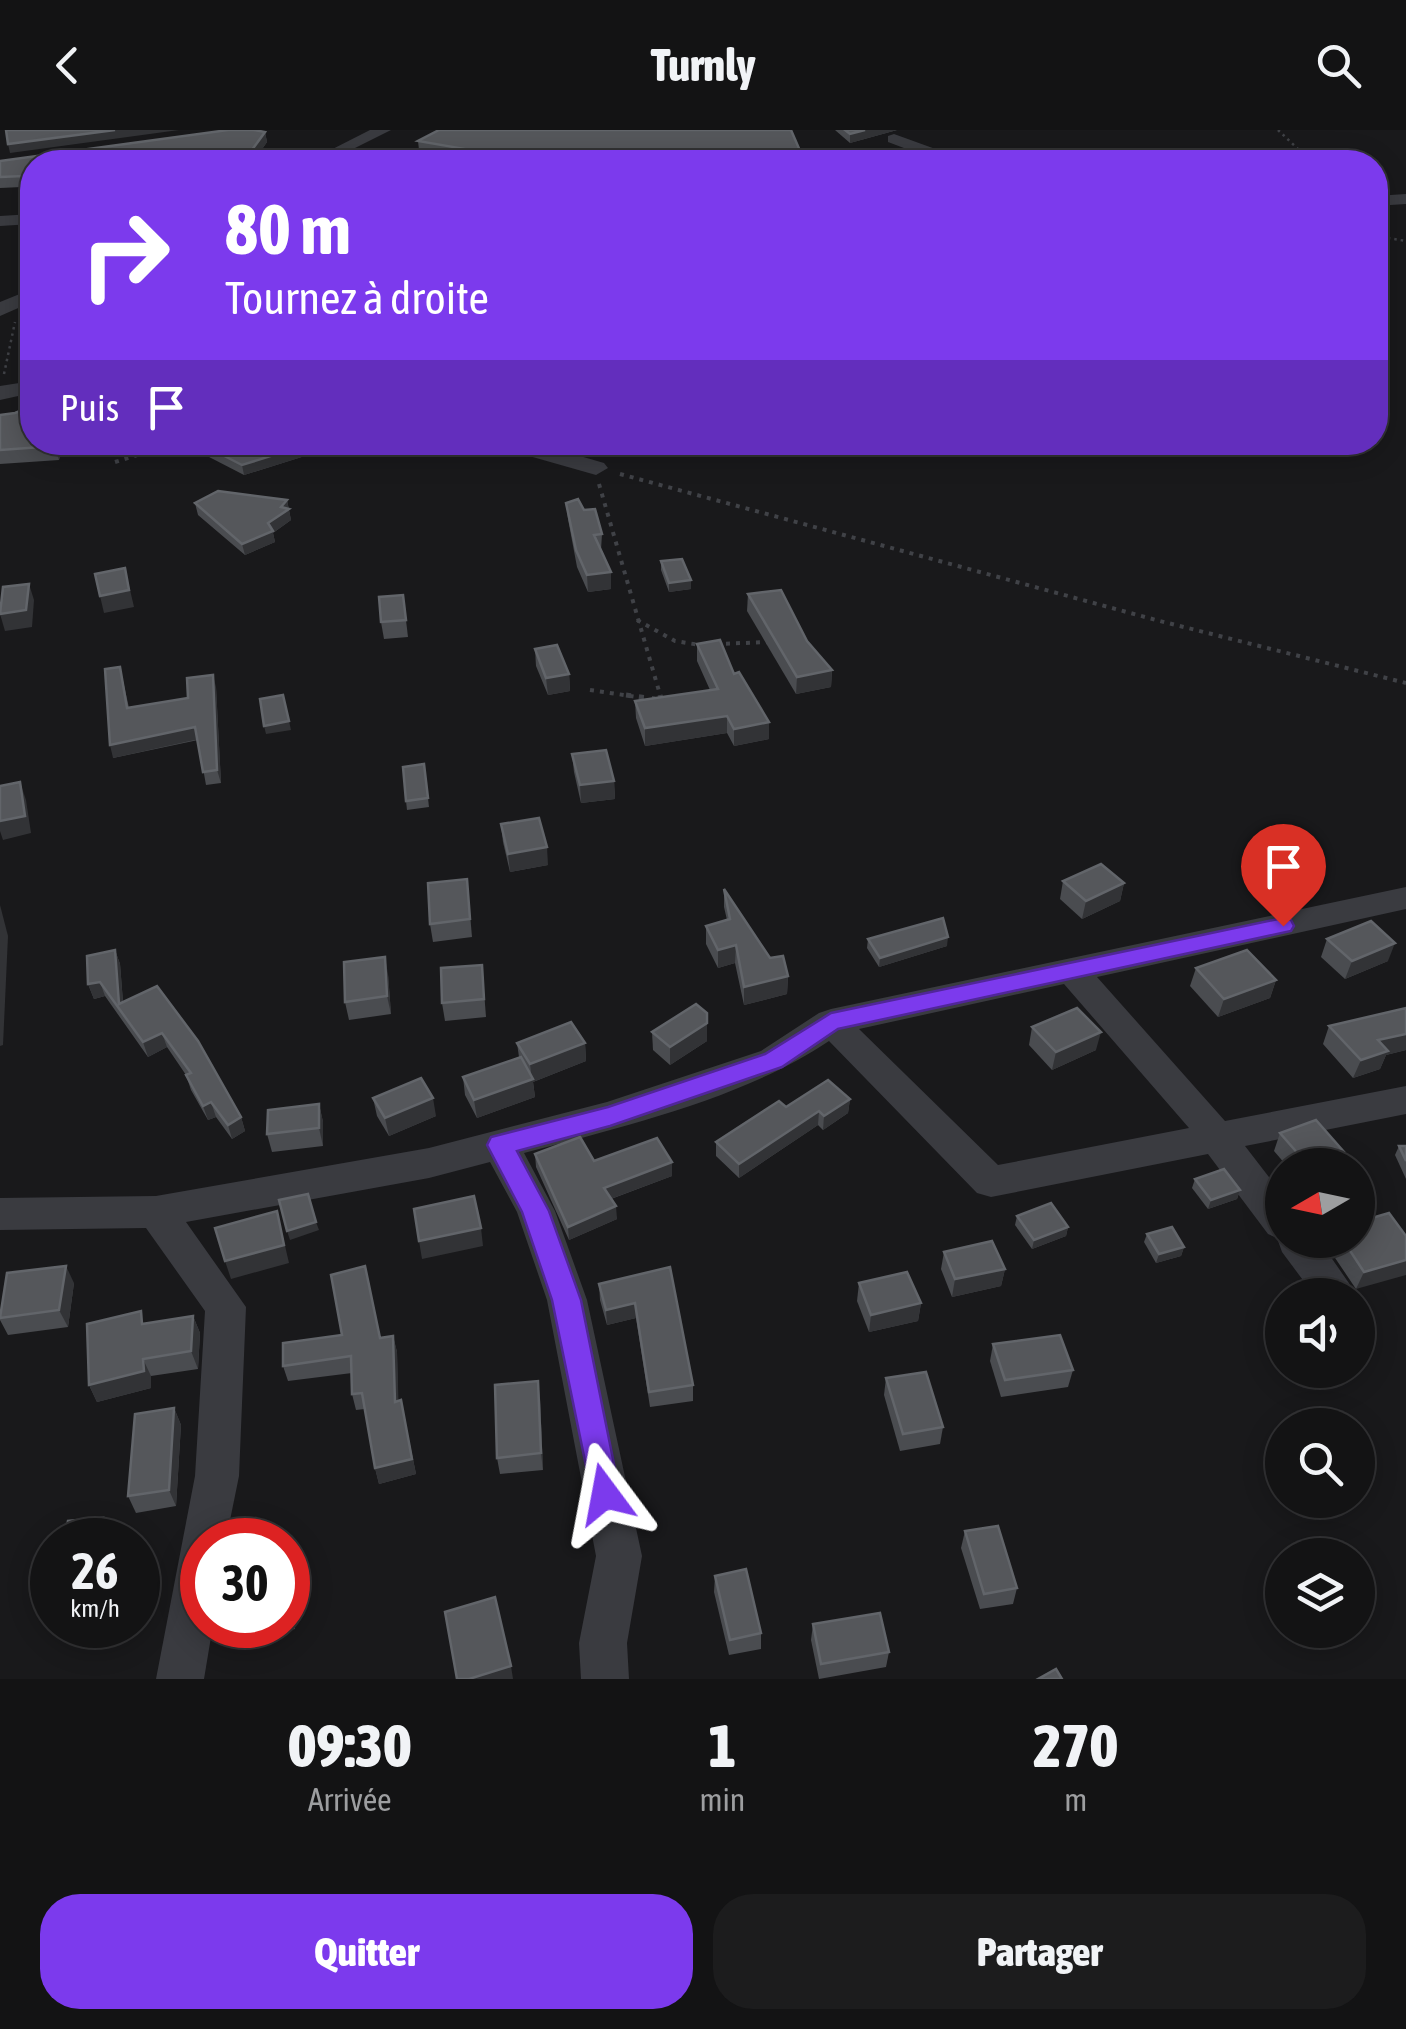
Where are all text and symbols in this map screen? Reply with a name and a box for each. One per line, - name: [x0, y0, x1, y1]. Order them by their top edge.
- icon: back: [40, 38, 95, 93]
- icon: search: [1311, 38, 1366, 93]
- text: Turnly: [651, 39, 755, 91]
- text: 80 m: [225, 189, 351, 269]
- icon: right: [60, 190, 190, 320]
- text: Tournez à droite: [225, 272, 489, 324]
- icon: arrive: [139, 380, 194, 435]
- text: Puis: [60, 386, 119, 429]
- pin: [1241, 824, 1326, 927]
- icon: arrive: [1256, 839, 1311, 894]
- north arrow: [1265, 1148, 1375, 1258]
- map controls: [1265, 1148, 1375, 1648]
- button: sound: [1265, 1278, 1375, 1388]
- button: search: [1265, 1408, 1375, 1518]
- position arrow: [553, 1442, 657, 1546]
- speed limit sign: 30: [180, 1518, 310, 1648]
- button: layers: [1265, 1538, 1375, 1648]
- text: 26: [71, 1542, 118, 1600]
- text: km/h: [70, 1594, 120, 1622]
- text: 09:30: [288, 1711, 411, 1780]
- text: 1: [708, 1711, 737, 1780]
- text: 270: [1033, 1711, 1118, 1780]
- text: Arrivée: [308, 1781, 392, 1818]
- text: min: [699, 1781, 745, 1818]
- text: m: [1064, 1781, 1087, 1818]
- button: Quitter: [40, 1894, 693, 2009]
- button: Partager: [713, 1894, 1366, 2009]

